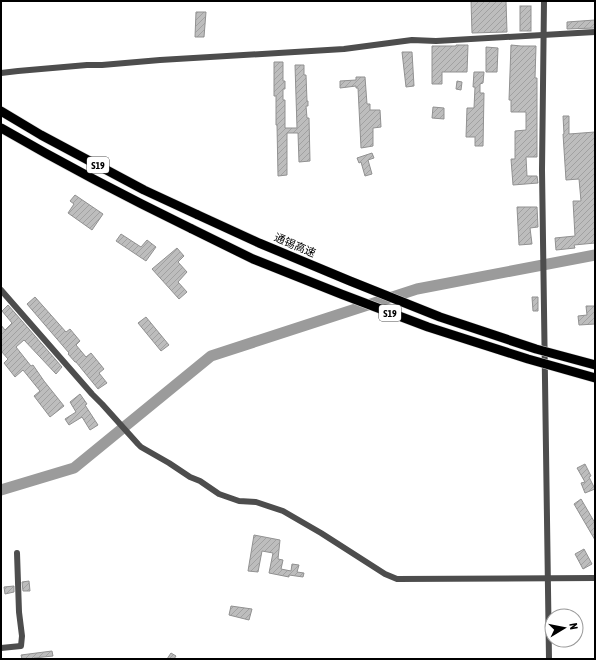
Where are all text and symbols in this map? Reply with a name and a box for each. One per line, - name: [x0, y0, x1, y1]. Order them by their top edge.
- road number: S19: [87, 157, 109, 173]
- street label: 通锡高速: [272, 231, 318, 259]
- road number: S19: [379, 305, 401, 321]
- north arrow: [544, 608, 584, 648]
- text: N: [567, 622, 580, 631]

